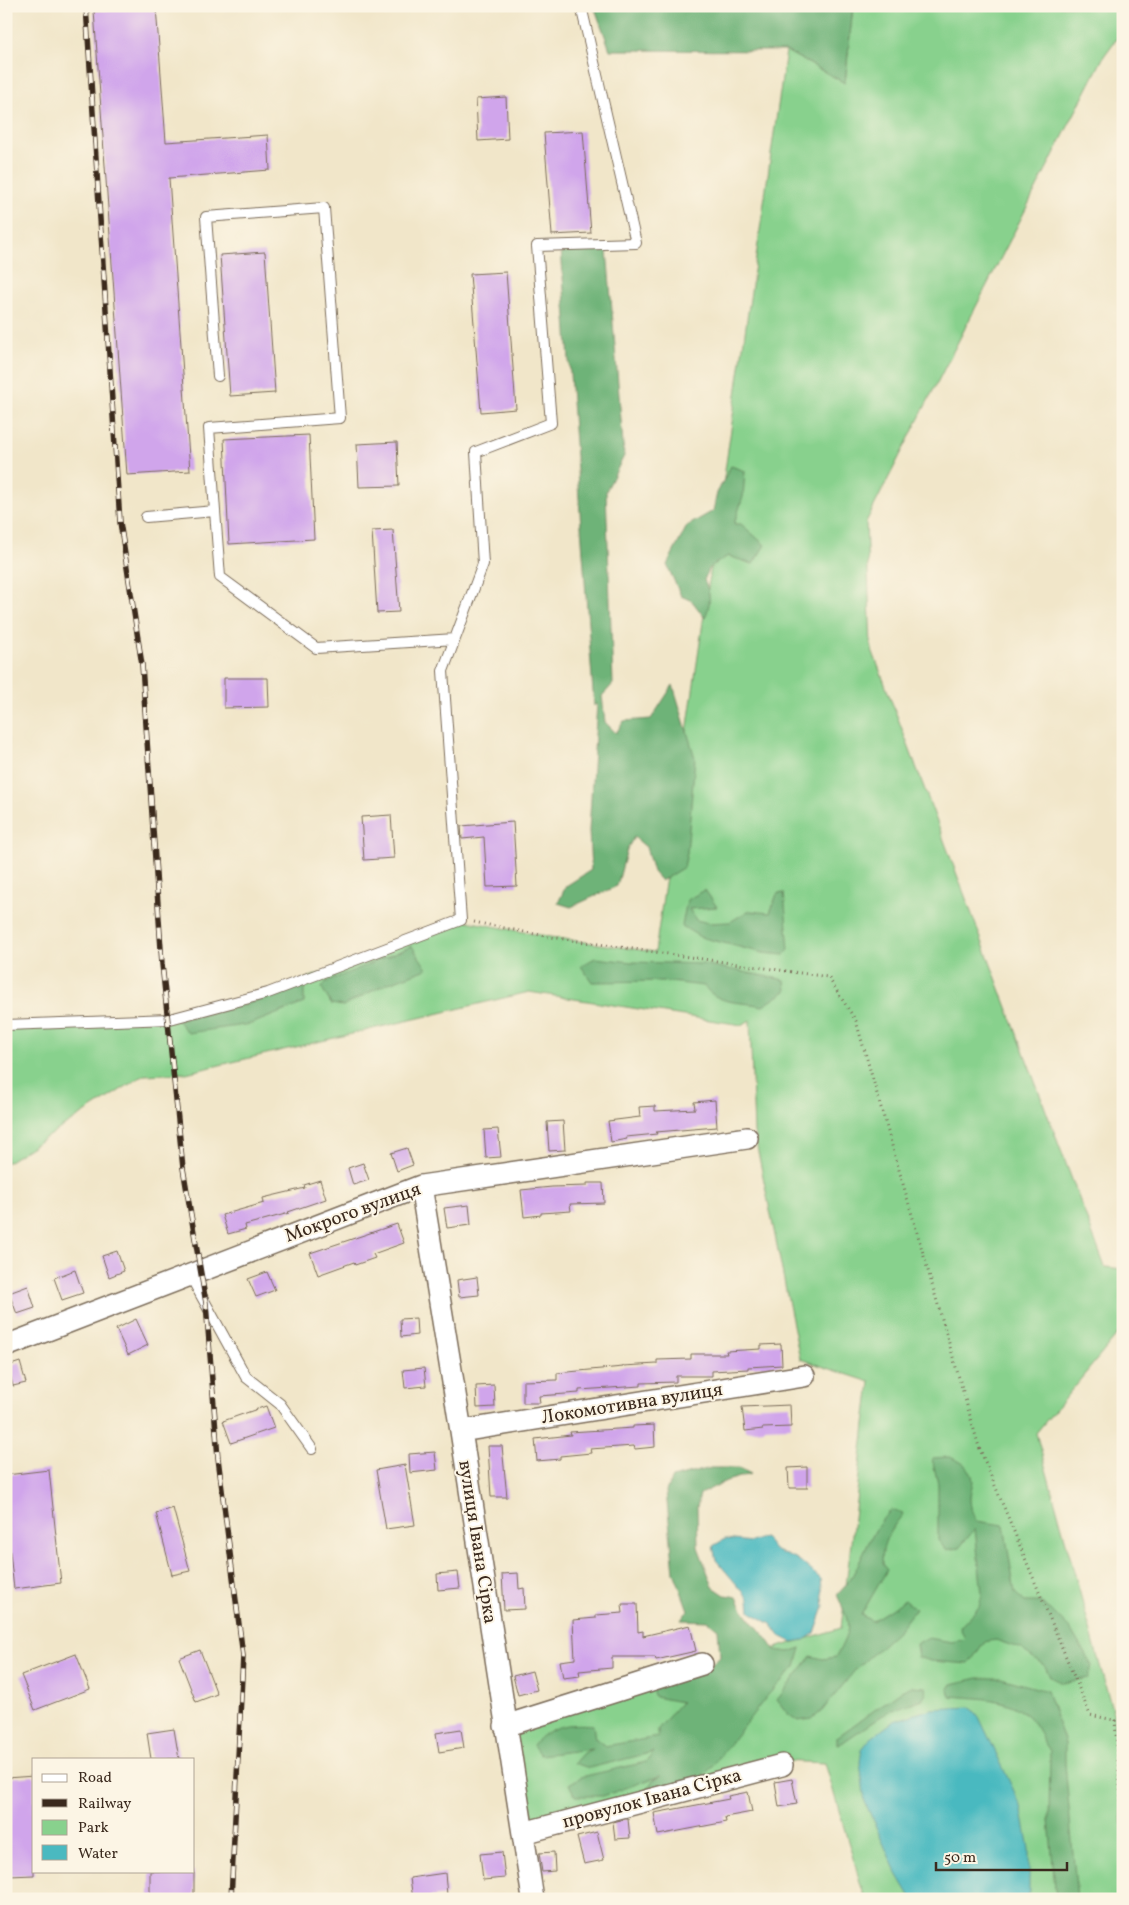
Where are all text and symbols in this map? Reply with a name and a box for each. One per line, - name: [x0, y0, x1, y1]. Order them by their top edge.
- street label: Мокрого вулиця: [281, 1176, 425, 1250]
- street label: Локомотивна вулиця: [539, 1377, 725, 1431]
- street label: вулиця Івана Сірка: [451, 1458, 503, 1626]
- legend: [32, 1758, 195, 1872]
- street label: провулок Івана Сірка: [560, 1763, 744, 1835]
- text: Road: [78, 1768, 112, 1789]
- text: Railway: [78, 1794, 131, 1815]
- text: Park: [78, 1818, 109, 1839]
- scale bar: [936, 1840, 1068, 1872]
- text: Water: [78, 1844, 118, 1865]
- text: 50 m: [944, 1848, 976, 1869]

